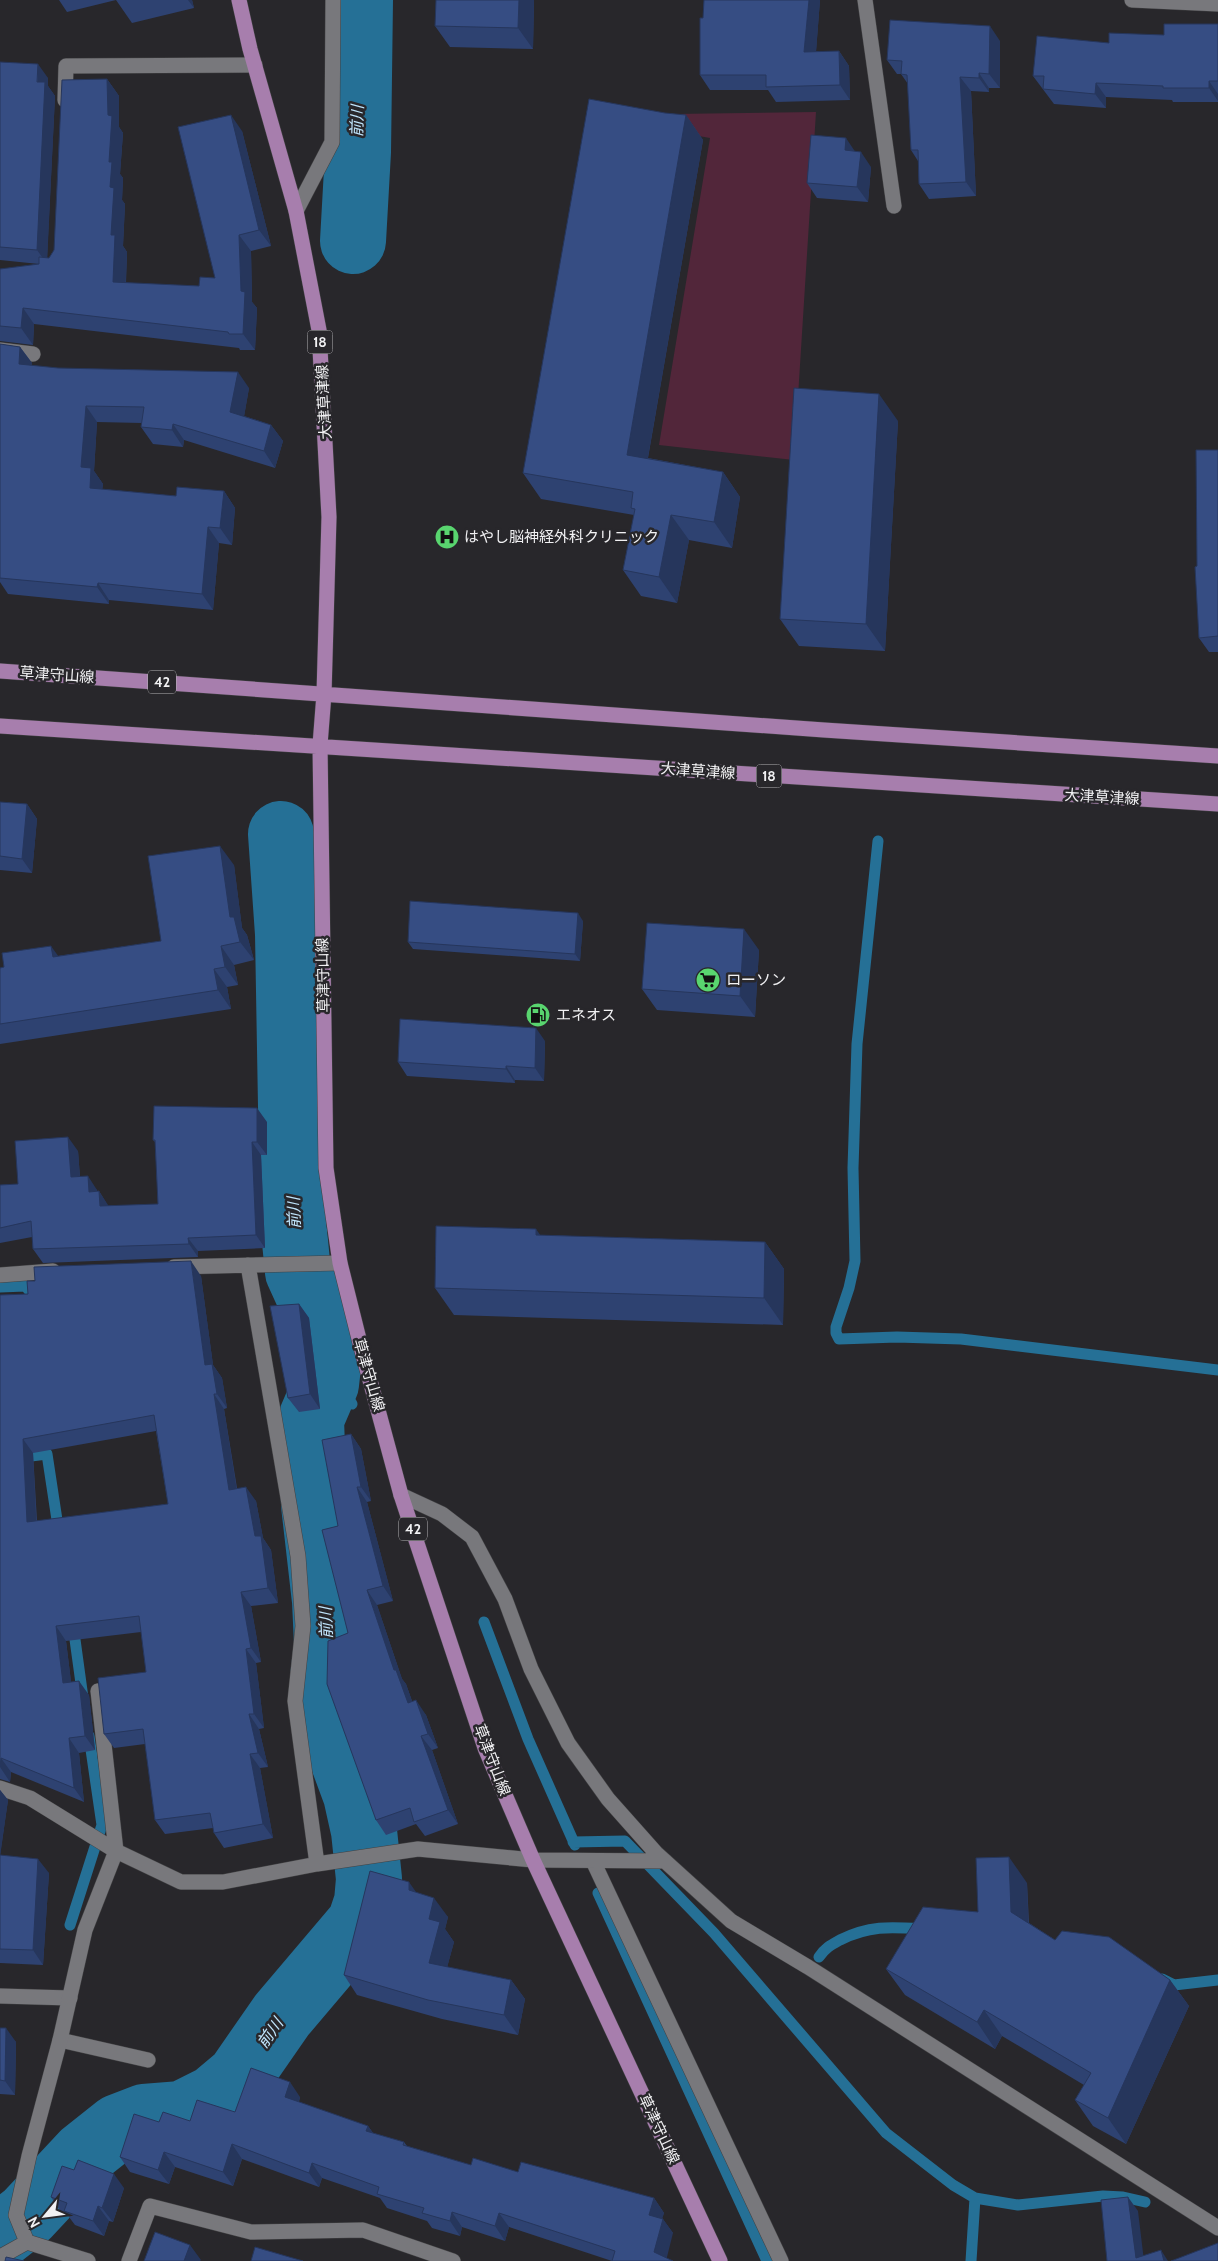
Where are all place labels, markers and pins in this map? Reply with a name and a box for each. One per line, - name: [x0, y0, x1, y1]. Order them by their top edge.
- hospital icon: はやし脳神経外科クリニック: [434, 524, 460, 550]
- place label: はやし脳神経外科クリニック: [464, 528, 659, 546]
- supermarket icon: ローソン: [695, 967, 721, 993]
- place label: ローソン: [726, 971, 786, 989]
- fuel station icon: エネオス: [525, 1002, 551, 1028]
- place label: エネオス: [556, 1006, 616, 1024]

